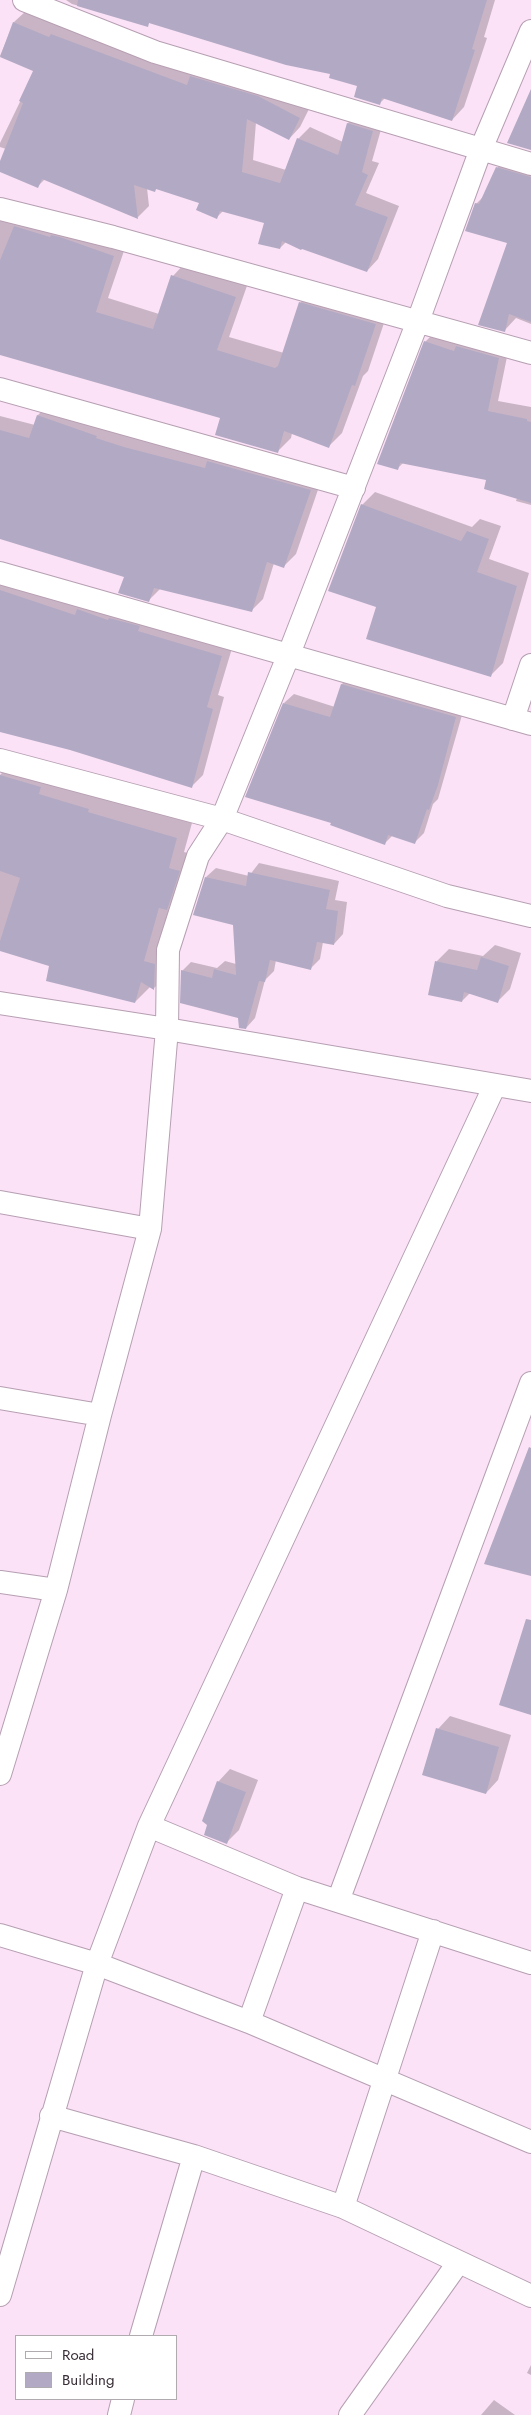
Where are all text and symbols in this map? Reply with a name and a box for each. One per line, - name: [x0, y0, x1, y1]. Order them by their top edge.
- legend: [15, 2335, 178, 2400]
- text: Road: [62, 2344, 94, 2366]
- text: Building: [62, 2369, 114, 2391]

